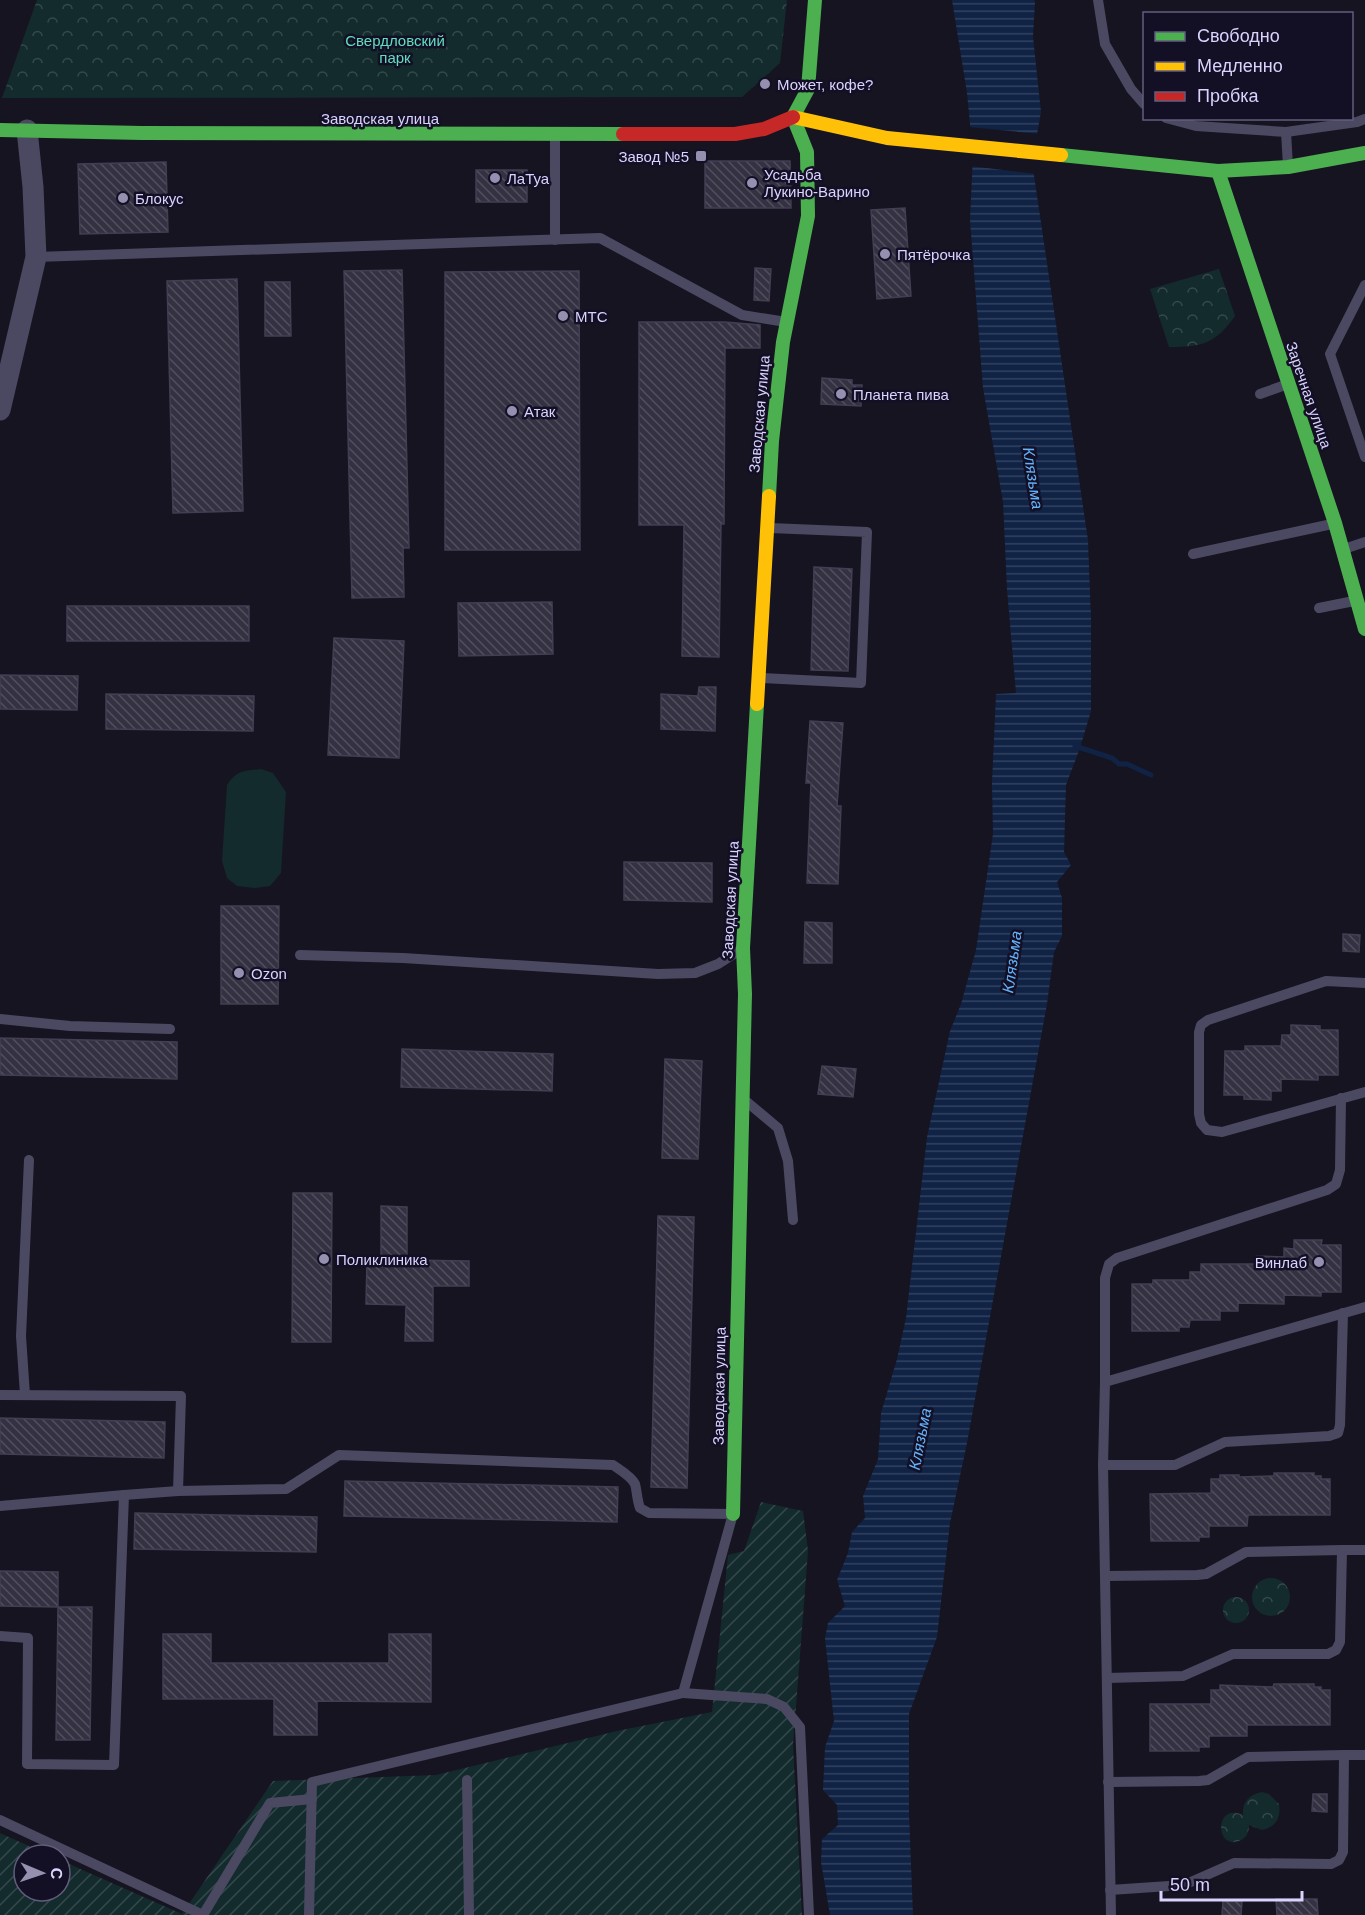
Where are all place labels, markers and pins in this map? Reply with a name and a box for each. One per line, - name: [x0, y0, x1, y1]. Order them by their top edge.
- place label: Может, кофе?: [777, 76, 873, 93]
- marker: Может, кофе?: [758, 77, 772, 91]
- place label: Завод №5: [618, 148, 689, 165]
- marker: Завод №5: [694, 149, 708, 163]
- place label: Усадьба Лукино-Варино: [764, 166, 870, 200]
- place label: ЛаТуа: [507, 170, 550, 187]
- marker: ЛаТуа: [488, 171, 502, 185]
- marker: Усадьба Лукино-Варино: [745, 176, 759, 190]
- place label: Блокус: [135, 190, 184, 207]
- marker: Блокус: [116, 191, 130, 205]
- place label: Пятёрочка: [897, 246, 971, 263]
- marker: Пятёрочка: [878, 247, 892, 261]
- place label: МТС: [575, 308, 608, 325]
- marker: МТС: [556, 309, 570, 323]
- place label: Планета пива: [853, 386, 950, 403]
- marker: Планета пива: [834, 387, 848, 401]
- place label: Атак: [524, 403, 556, 420]
- marker: Атак: [505, 404, 519, 418]
- place label: Ozon: [251, 965, 287, 982]
- marker: Ozon: [232, 966, 246, 980]
- place label: Поликлиника: [336, 1251, 428, 1268]
- marker: Поликлиника: [317, 1252, 331, 1266]
- place label: Винлаб: [1255, 1254, 1307, 1271]
- marker: Винлаб: [1312, 1255, 1326, 1269]

